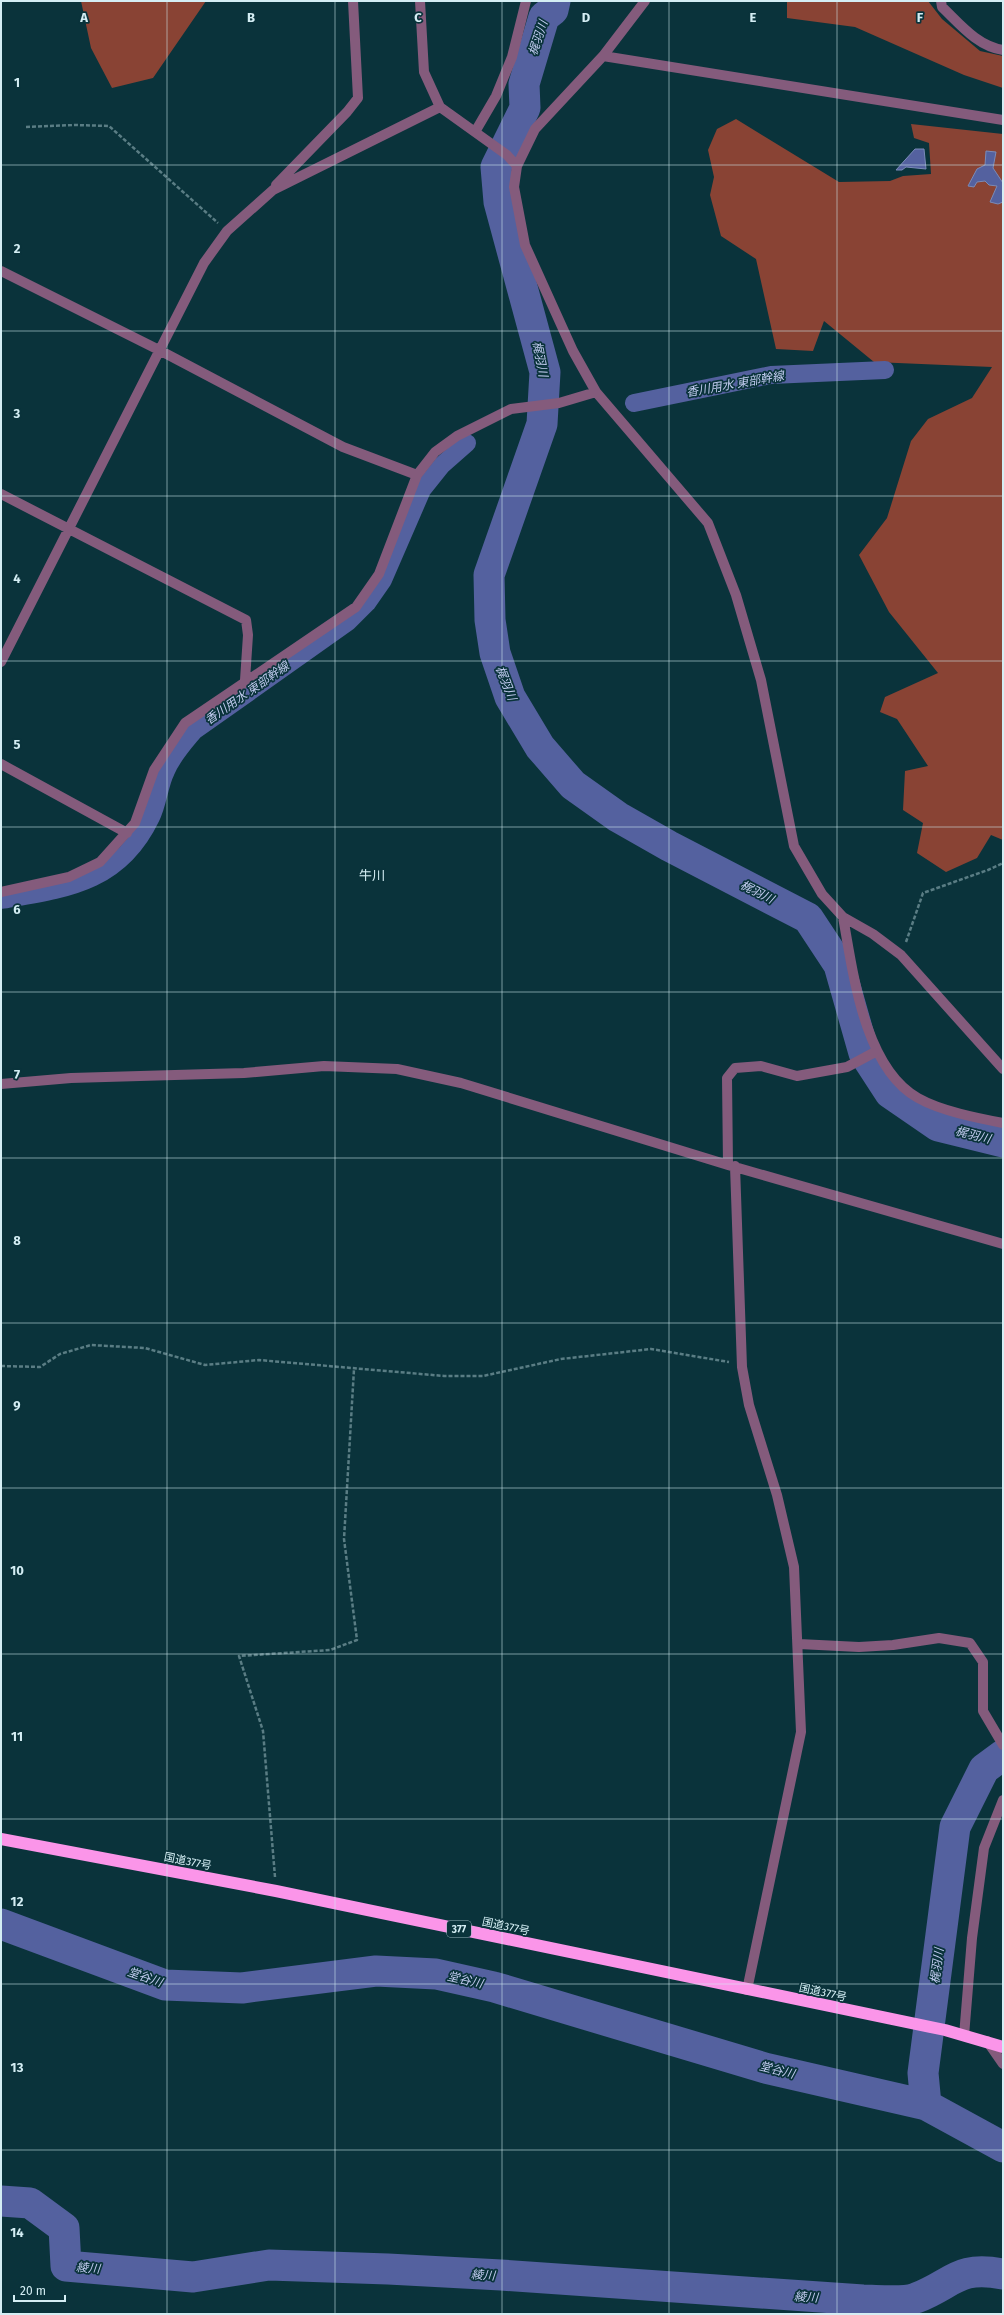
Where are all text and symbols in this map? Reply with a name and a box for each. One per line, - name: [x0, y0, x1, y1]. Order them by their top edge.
- text: A: [79, 10, 88, 25]
- text: B: [247, 10, 255, 25]
- text: C: [414, 10, 422, 25]
- text: D: [582, 10, 591, 25]
- text: E: [750, 10, 757, 25]
- text: F: [917, 10, 924, 25]
- water label: 梶羽川: [526, 17, 551, 57]
- text: 1: [14, 75, 20, 90]
- text: 2: [14, 241, 21, 256]
- water label: 梶羽川: [530, 340, 551, 380]
- water label: 香川用水 東部幹線: [685, 368, 787, 399]
- text: 3: [13, 406, 21, 421]
- text: 4: [13, 571, 21, 586]
- water label: 香川用水 東部幹線: [202, 658, 293, 727]
- water label: 梶羽川: [493, 664, 520, 704]
- text: 5: [14, 737, 21, 752]
- district label: 牛川: [359, 868, 385, 883]
- water label: 梶羽川: [738, 878, 778, 907]
- text: 6: [13, 902, 21, 917]
- text: 7: [14, 1067, 20, 1082]
- water label: 梶羽川: [954, 1124, 994, 1147]
- text: 8: [13, 1233, 21, 1248]
- text: 9: [13, 1398, 21, 1413]
- text: 10: [10, 1563, 24, 1578]
- text: 11: [11, 1729, 23, 1744]
- street label: 国道377号: [163, 1851, 213, 1872]
- text: 12: [11, 1894, 24, 1909]
- street label: 国道377号: [481, 1915, 531, 1938]
- road number: 377: [447, 1921, 471, 1937]
- water label: 梶羽川: [928, 1945, 946, 1985]
- water label: 堂谷川: [126, 1965, 166, 1990]
- water label: 堂谷川: [446, 1969, 486, 1991]
- street label: 国道377号: [798, 1981, 848, 2004]
- water label: 堂谷川: [758, 2059, 798, 2082]
- text: 13: [11, 2060, 24, 2075]
- text: 14: [10, 2225, 24, 2240]
- water label: 綾川: [75, 2260, 103, 2276]
- water label: 綾川: [471, 2267, 497, 2283]
- scale bar: [14, 2277, 65, 2303]
- text: 20 m: [20, 2284, 46, 2298]
- water label: 綾川: [794, 2289, 820, 2305]

